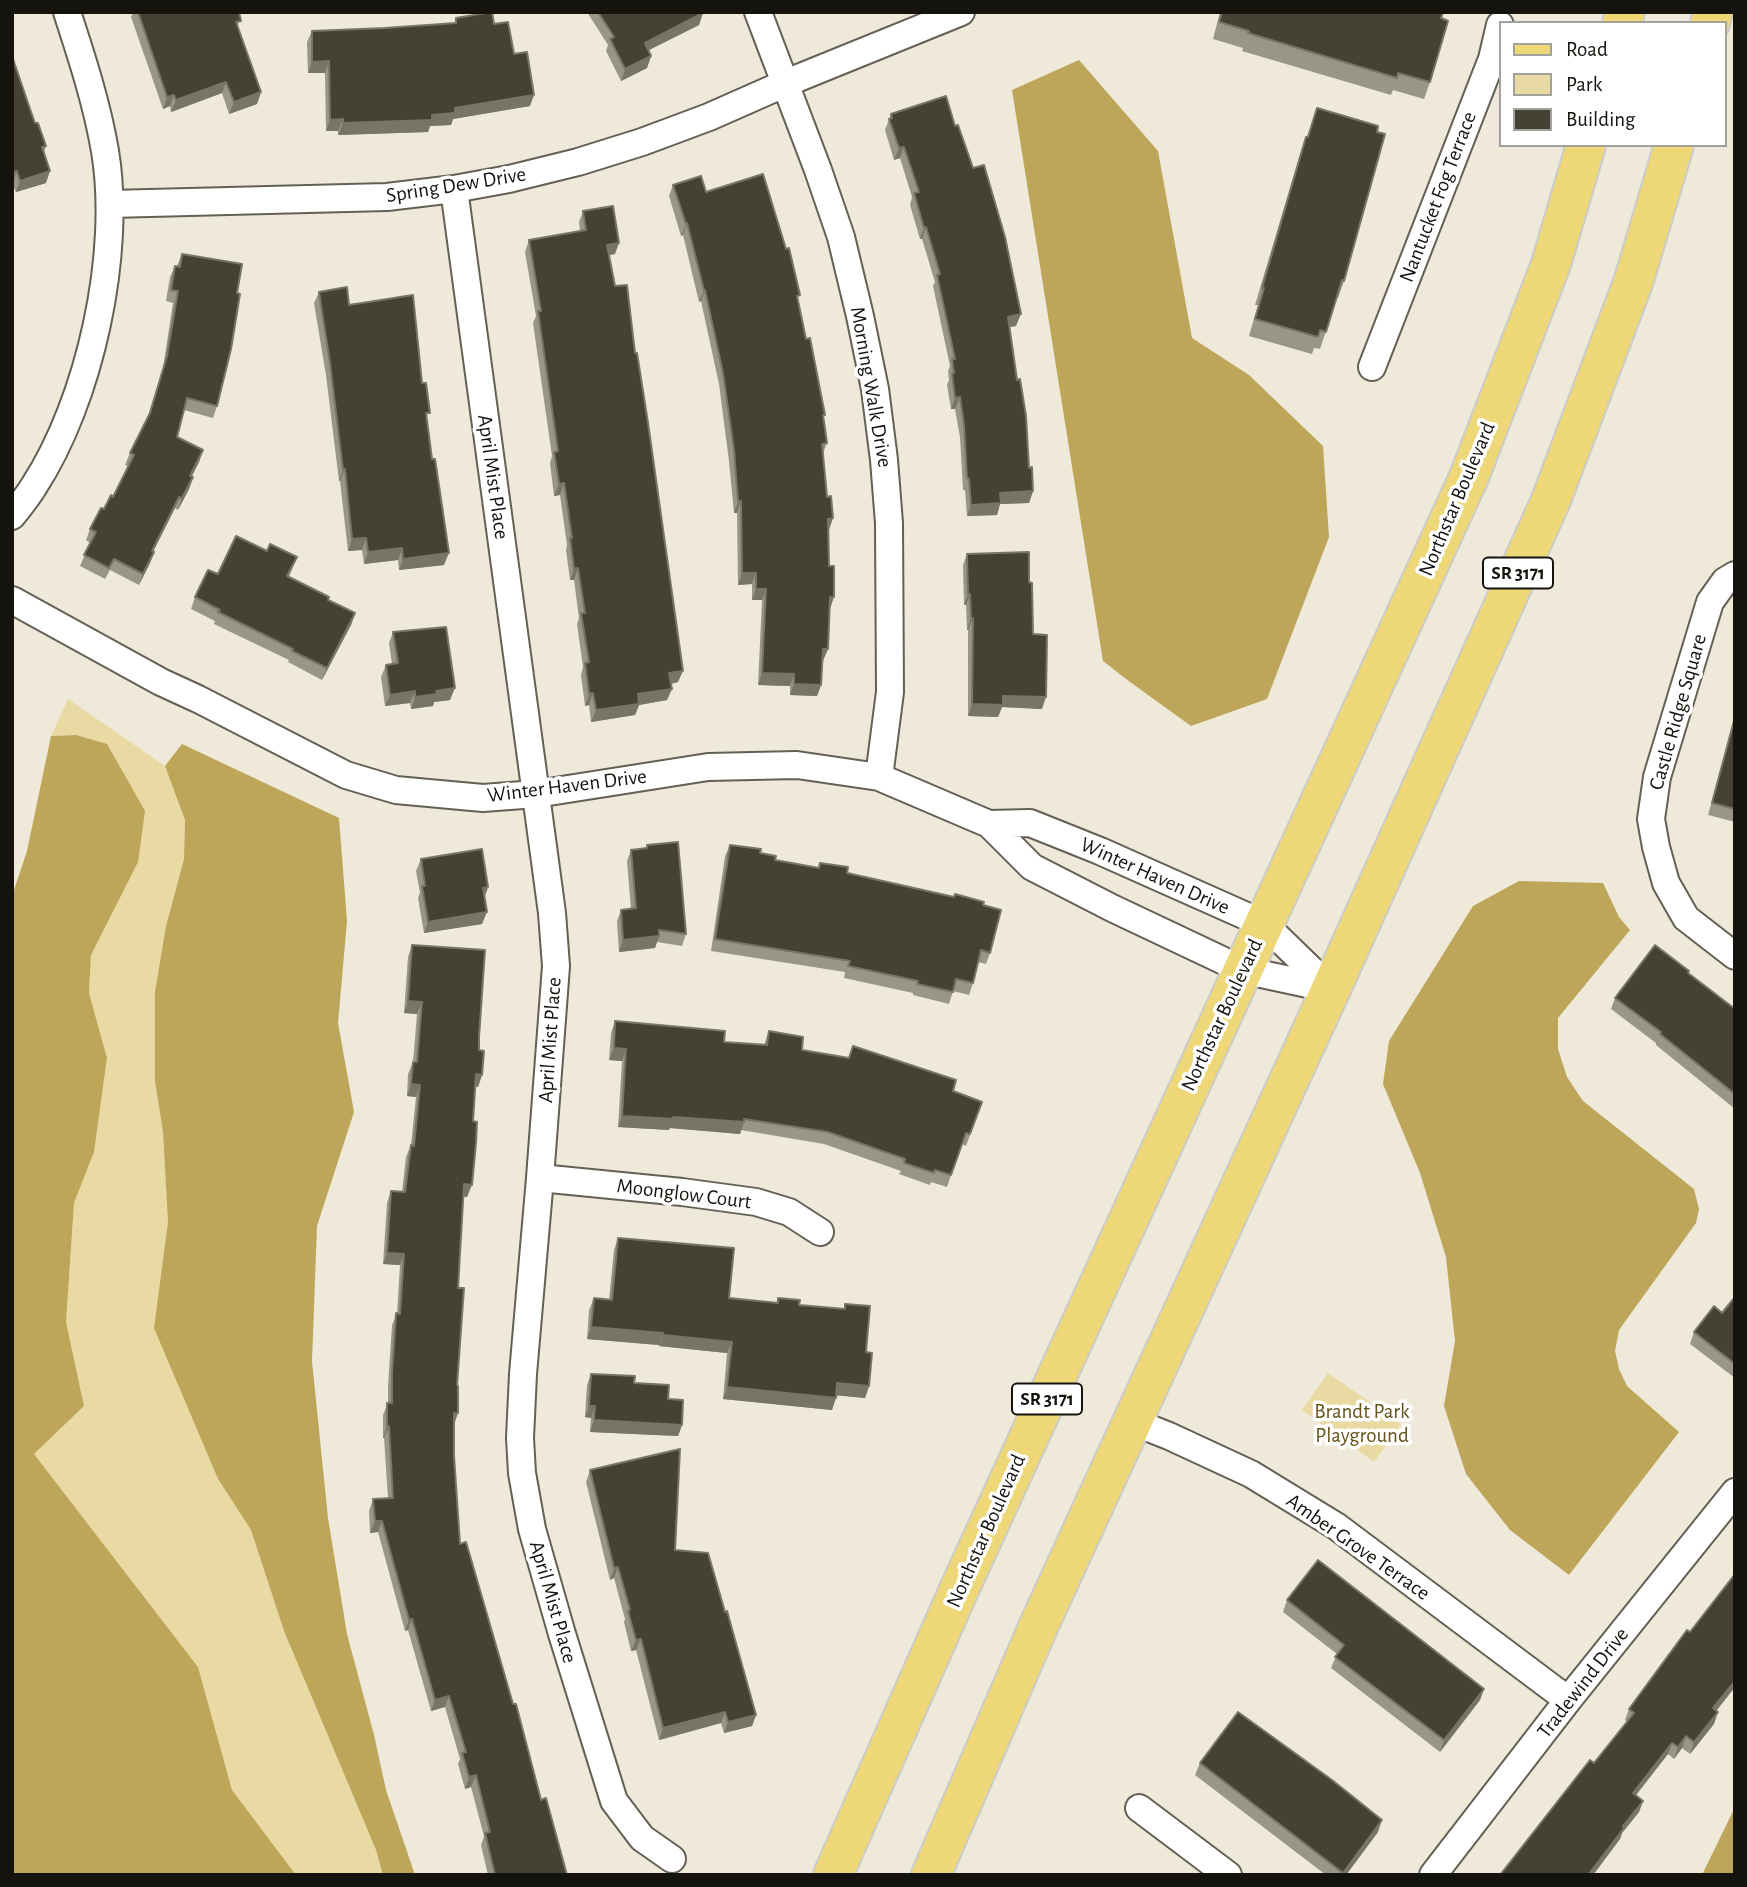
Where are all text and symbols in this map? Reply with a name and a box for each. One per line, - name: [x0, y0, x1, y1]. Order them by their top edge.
- legend: [1498, 21, 1726, 147]
- text: Road: [1566, 39, 1608, 60]
- text: Park: [1566, 74, 1602, 95]
- street label: Nantucket Fog Terrace: [1394, 108, 1482, 286]
- text: Building: [1566, 109, 1635, 130]
- street label: Spring Dew Drive: [384, 162, 528, 208]
- street label: Morning Walk Drive: [844, 305, 898, 469]
- street label: April Mist Place: [472, 413, 514, 541]
- street label: Northstar Boulevard: [1413, 418, 1501, 580]
- road number: SR 3171: [1483, 558, 1553, 588]
- street label: Castle Ridge Square: [1644, 631, 1712, 793]
- street label: Winter Haven Drive: [486, 764, 648, 808]
- street label: Winter Haven Drive: [1077, 832, 1233, 920]
- street label: Northstar Boulevard: [1176, 935, 1268, 1095]
- street label: April Mist Place: [533, 976, 567, 1104]
- street label: Moonglow Court: [615, 1173, 753, 1215]
- road number: SR 3171: [1012, 1384, 1082, 1414]
- park label: Brandt Park Playground: [1314, 1399, 1410, 1449]
- street label: Northstar Boulevard: [941, 1450, 1031, 1612]
- street label: Amber Grove Terrace: [1281, 1488, 1435, 1606]
- street label: April Mist Place: [524, 1538, 582, 1666]
- street label: Tradewind Drive: [1532, 1623, 1634, 1743]

